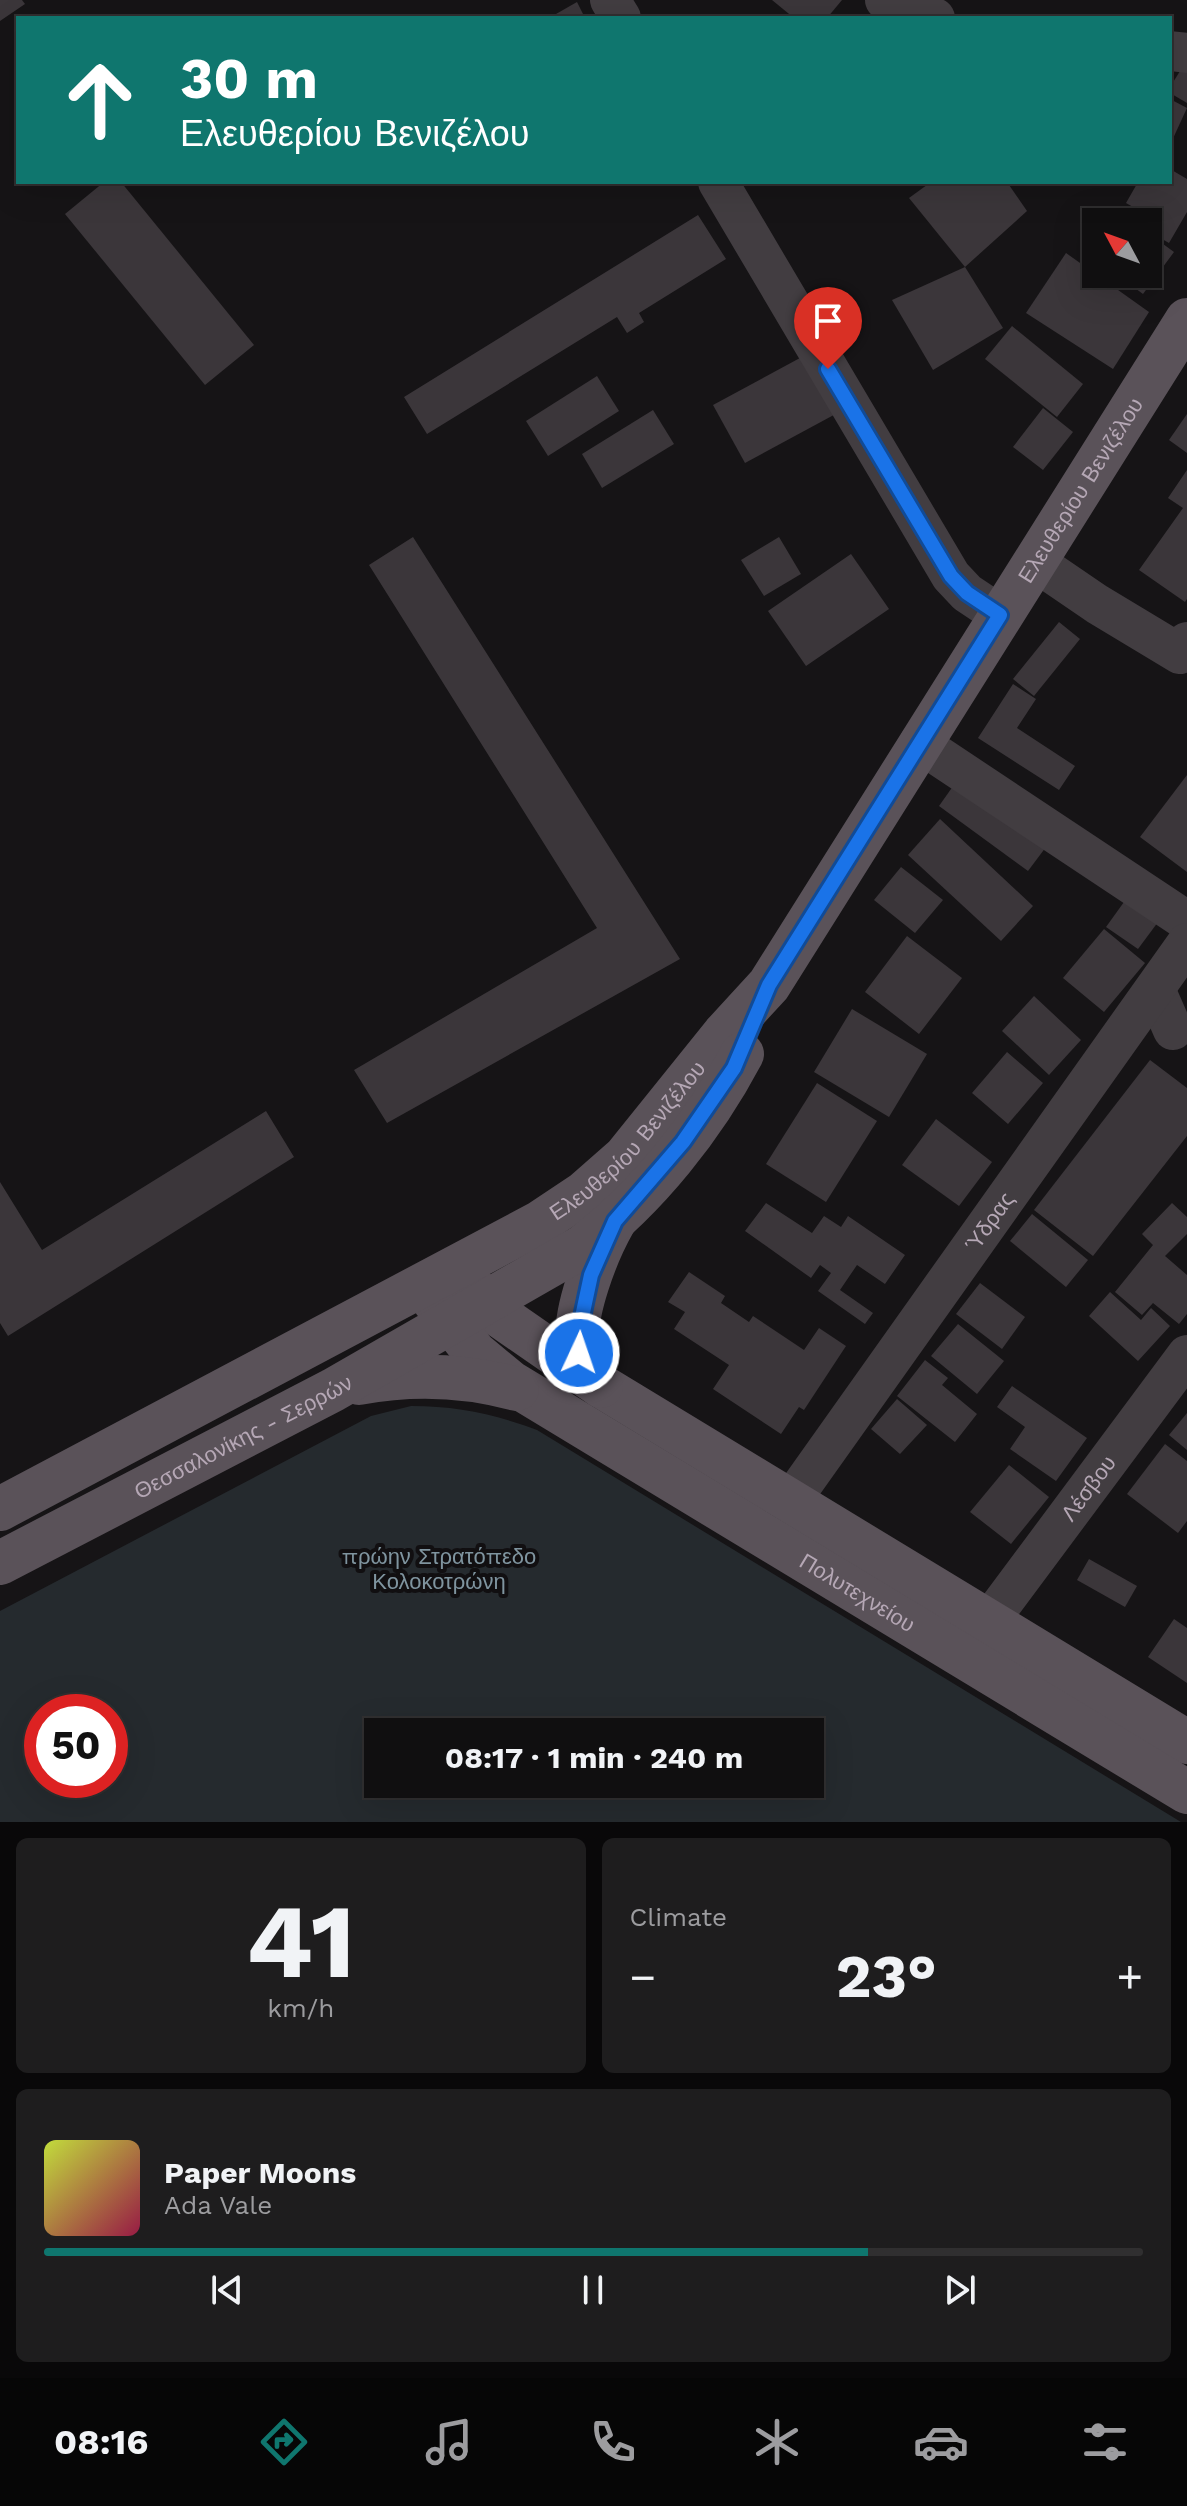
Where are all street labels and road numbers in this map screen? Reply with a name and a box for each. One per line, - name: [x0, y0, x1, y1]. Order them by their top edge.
- street label: Ελευθερίου Βενιζέλου: [1013, 393, 1148, 587]
- street label: Ελευθερίου Βενιζέλου: [545, 1056, 710, 1225]
- street label: Ύδρας: [960, 1187, 1019, 1256]
- street label: Θεσσαλονίκης - Σερρών: [130, 1369, 357, 1504]
- street label: Λέσβου: [1056, 1450, 1121, 1525]
- street label: Πολυτεχνείου: [795, 1548, 920, 1637]

